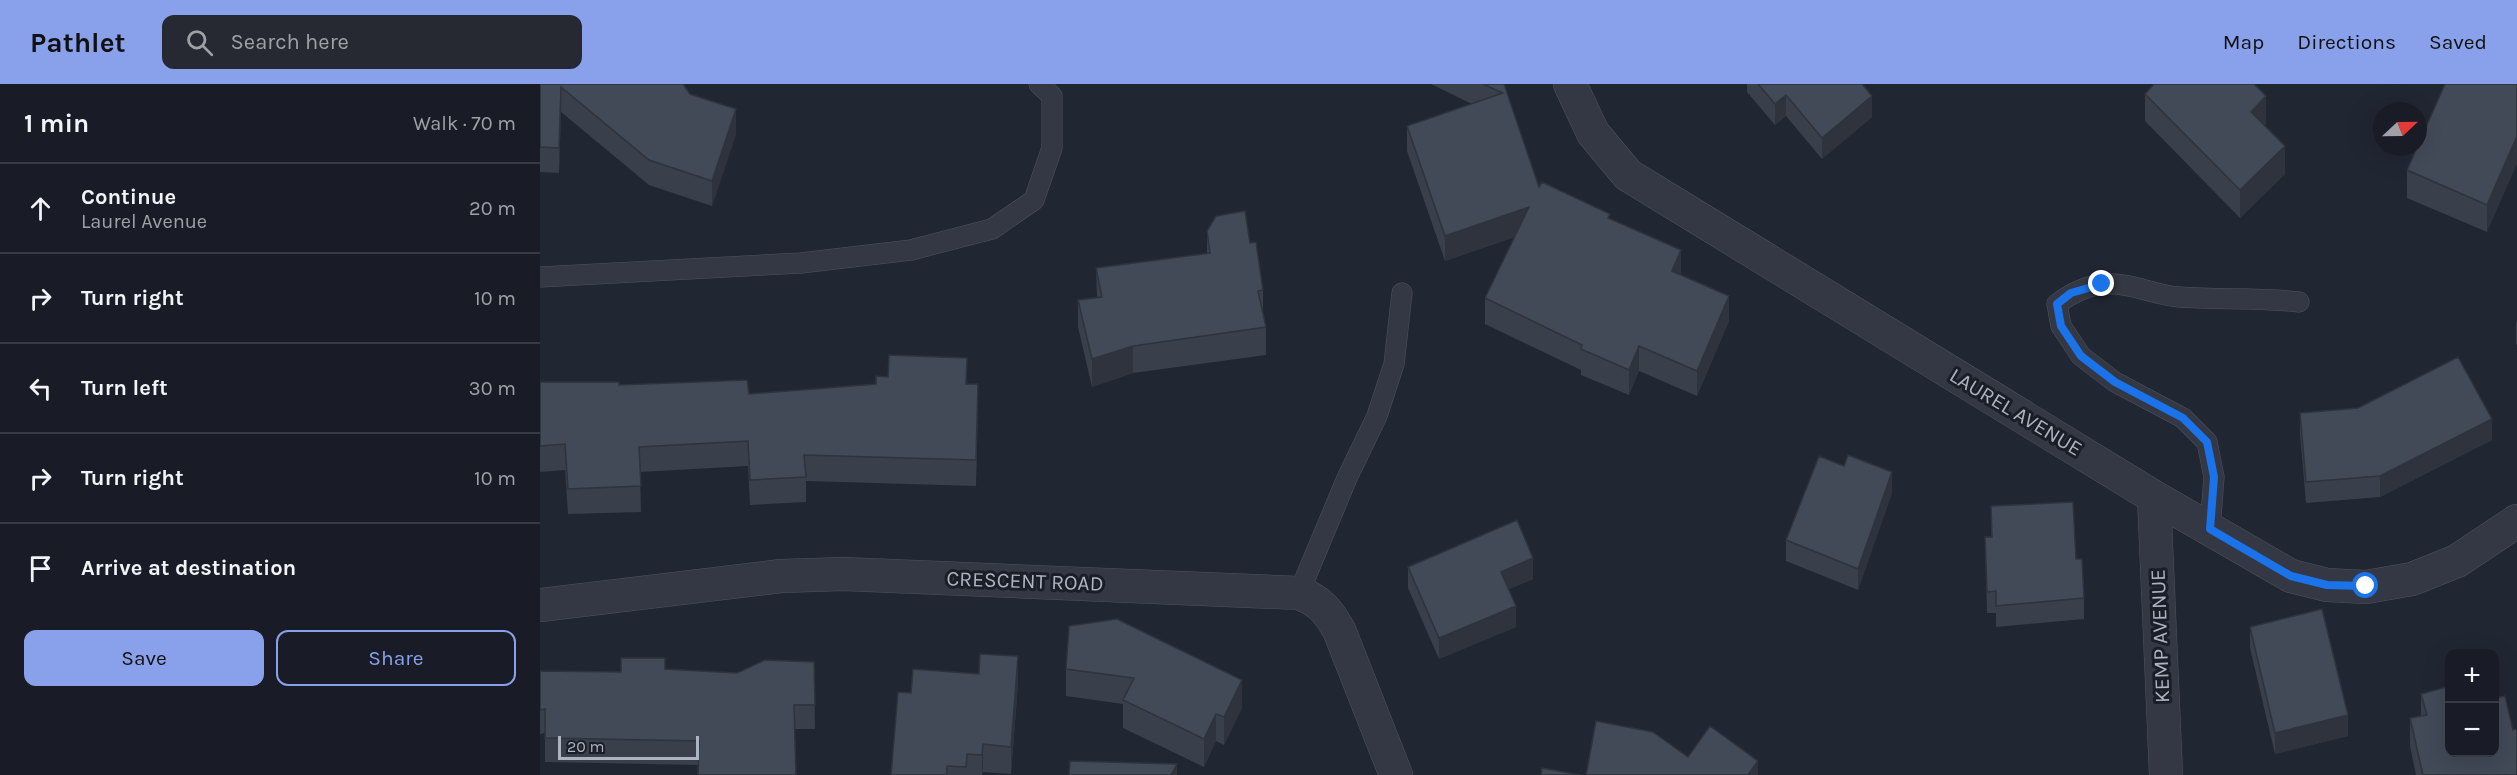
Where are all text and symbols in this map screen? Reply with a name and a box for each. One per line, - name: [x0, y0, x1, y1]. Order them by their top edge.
- search box: [162, 15, 582, 69]
- text: Pathlet: [30, 26, 126, 59]
- icon: search: [183, 26, 216, 59]
- text: Search here: [231, 29, 349, 55]
- text: Map: [2223, 30, 2264, 54]
- text: Directions: [2297, 30, 2396, 54]
- text: Saved: [2429, 30, 2487, 54]
- north arrow: [2373, 102, 2427, 156]
- text: 1 min: [24, 108, 89, 139]
- text: Walk · 70 m: [413, 112, 516, 135]
- text: Continue: [81, 184, 176, 210]
- icon: ahead: [24, 192, 57, 225]
- text: 20 m: [469, 197, 516, 220]
- text: Laurel Avenue: [81, 210, 207, 233]
- route end: [2088, 270, 2114, 296]
- icon: right: [24, 282, 57, 315]
- text: Turn right: [81, 285, 184, 311]
- text: 10 m: [474, 287, 516, 310]
- street label: LAUREL AVENUE: [1946, 363, 2086, 461]
- icon: left: [24, 372, 57, 405]
- text: Turn left: [81, 375, 168, 401]
- text: 30 m: [469, 377, 516, 400]
- icon: right: [24, 462, 57, 495]
- text: Turn right: [81, 465, 184, 491]
- text: 10 m: [474, 467, 516, 490]
- icon: arrive: [24, 552, 57, 585]
- text: Arrive at destination: [81, 555, 296, 581]
- street label: CRESCENT ROAD: [946, 566, 1104, 596]
- street label: KEMP AVENUE: [2146, 569, 2174, 703]
- route start: [2352, 572, 2378, 598]
- button: Save: [24, 630, 264, 686]
- button: Share: [276, 630, 516, 686]
- map controls: [2445, 649, 2499, 757]
- button: +: [2445, 649, 2499, 703]
- button: −: [2445, 703, 2499, 757]
- scale bar: [558, 733, 699, 760]
- text: 20 m: [567, 737, 605, 756]

